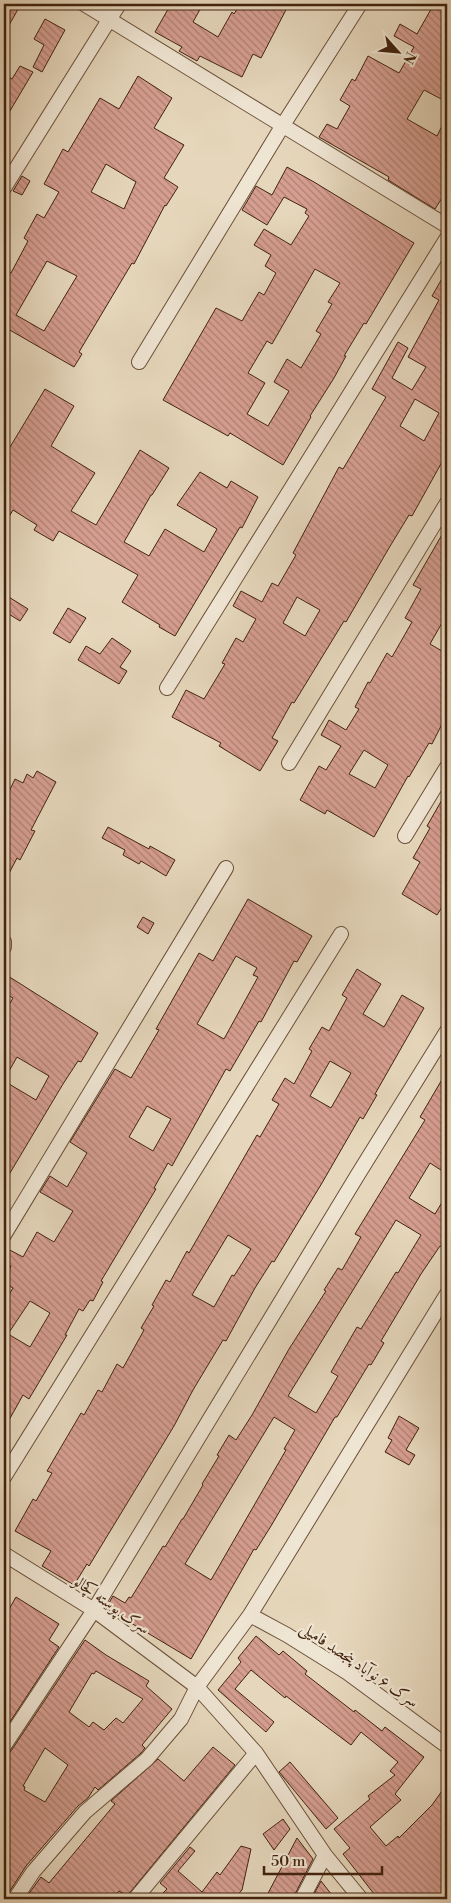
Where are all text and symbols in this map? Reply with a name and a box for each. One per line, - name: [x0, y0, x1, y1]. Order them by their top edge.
- north arrow: [374, 28, 424, 78]
- text: N: [398, 48, 419, 66]
- street label: سرک پوسته کچالو: [67, 1570, 154, 1639]
- street label: سرک ۶ نوآباد پنجصد فامیلی: [296, 1618, 423, 1713]
- scale bar: [264, 1843, 381, 1875]
- text: 50 m: [271, 1852, 305, 1871]

